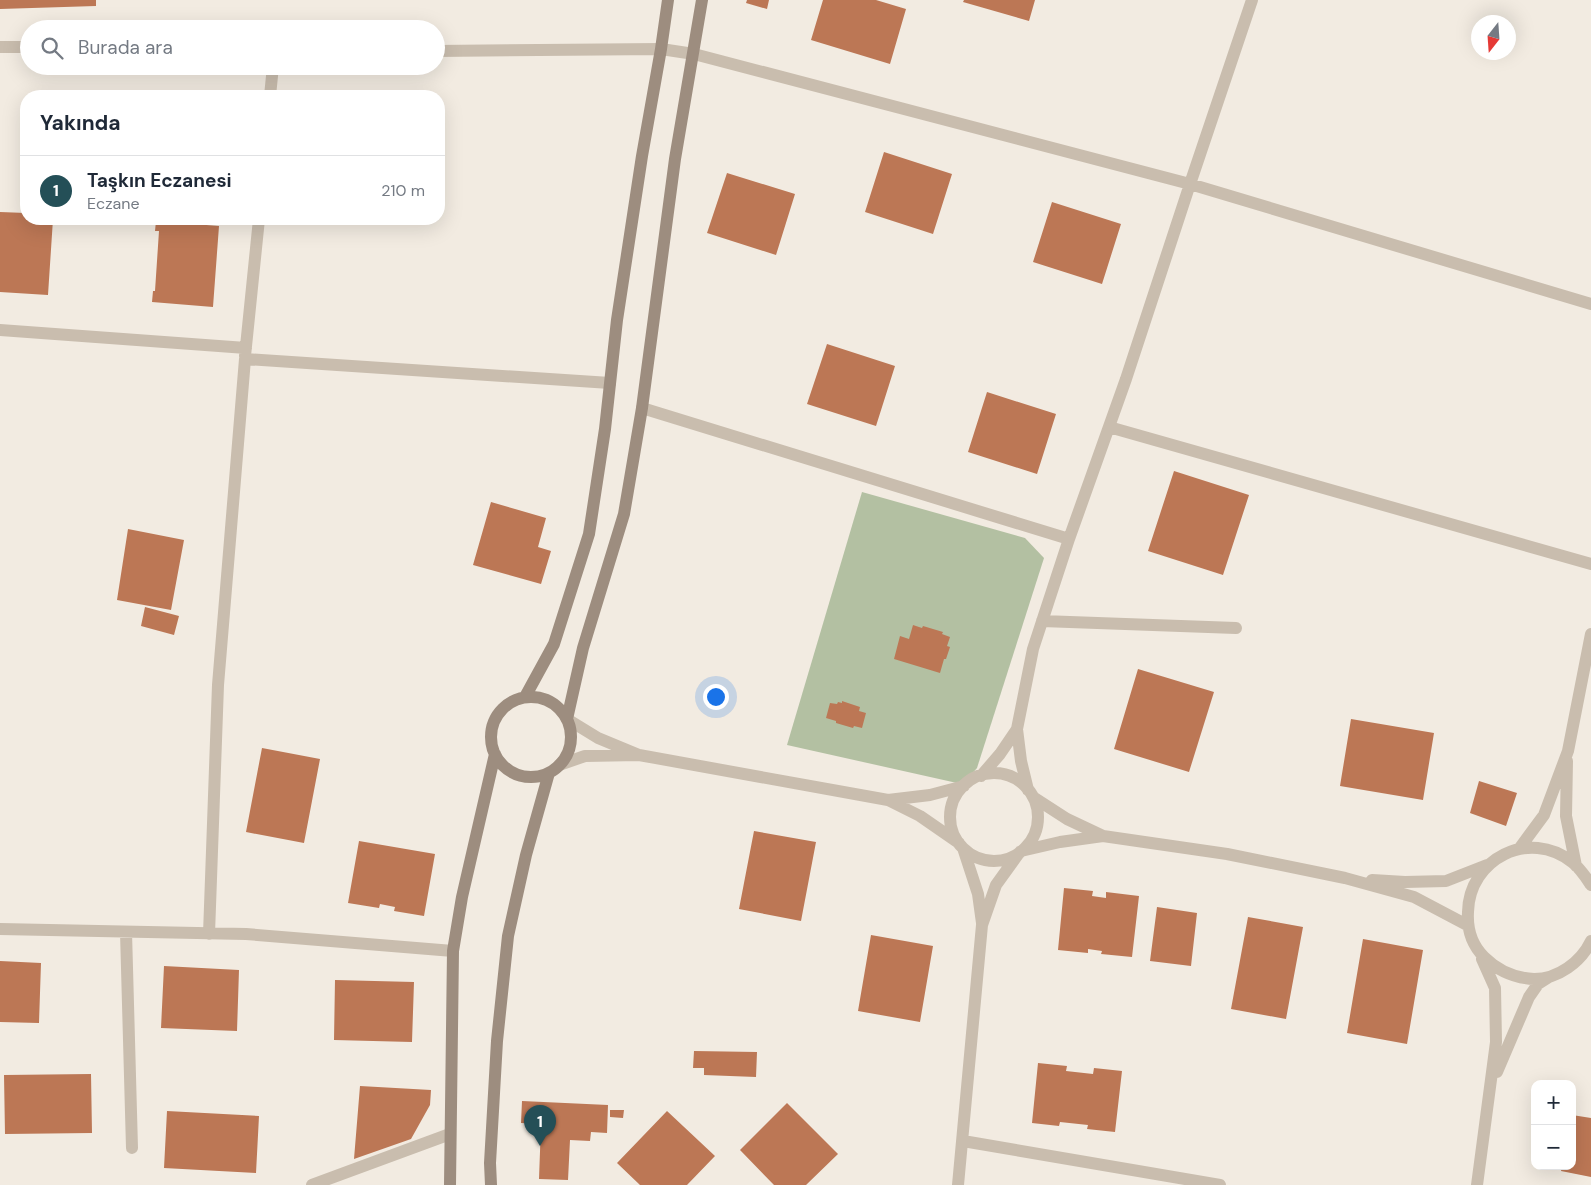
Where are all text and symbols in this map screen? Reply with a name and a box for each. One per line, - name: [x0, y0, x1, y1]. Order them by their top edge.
- north arrow: [1471, 15, 1516, 60]
- search box: [20, 20, 445, 75]
- icon: search: [38, 34, 66, 62]
- text: Burada ara: [78, 35, 173, 60]
- text: Yakında: [40, 109, 121, 137]
- text: Taşkın Eczanesi: [87, 168, 232, 193]
- text: 1: [53, 180, 59, 201]
- text: 210 m: [381, 180, 425, 201]
- text: Eczane: [87, 193, 140, 214]
- your location: [703, 684, 729, 710]
- map controls: [1531, 1080, 1576, 1170]
- button: +: [1531, 1080, 1576, 1125]
- pin: 1: [524, 1105, 556, 1146]
- button: −: [1531, 1125, 1576, 1170]

